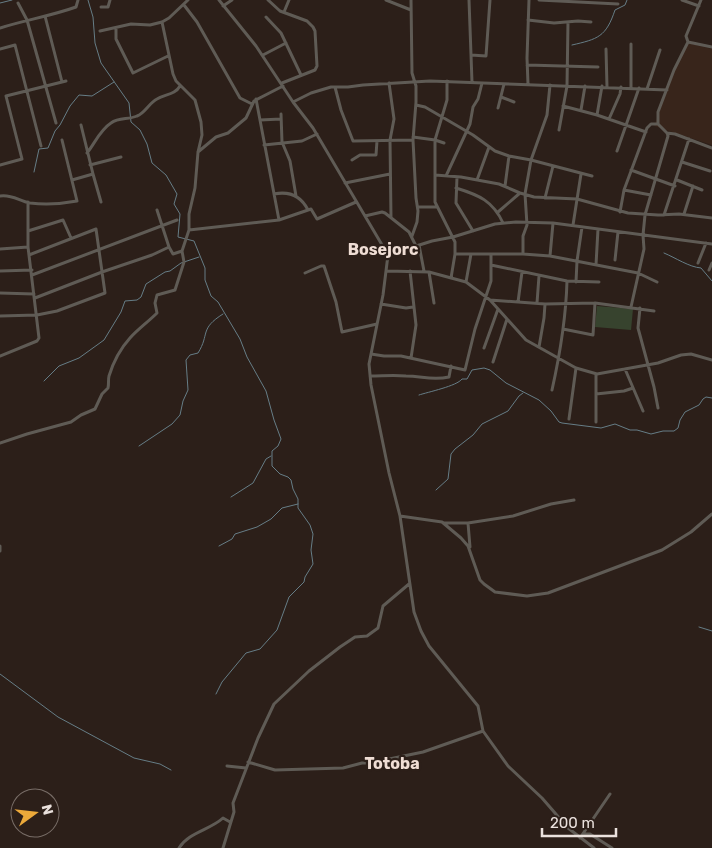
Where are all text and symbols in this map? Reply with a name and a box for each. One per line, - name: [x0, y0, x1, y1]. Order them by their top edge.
- district label: Bosejorc: [348, 240, 418, 259]
- district label: Totoba: [364, 754, 420, 773]
- north arrow: [10, 788, 60, 838]
- text: N: [38, 803, 57, 817]
- scale bar: [542, 806, 616, 838]
- text: 200 m: [550, 814, 595, 832]

